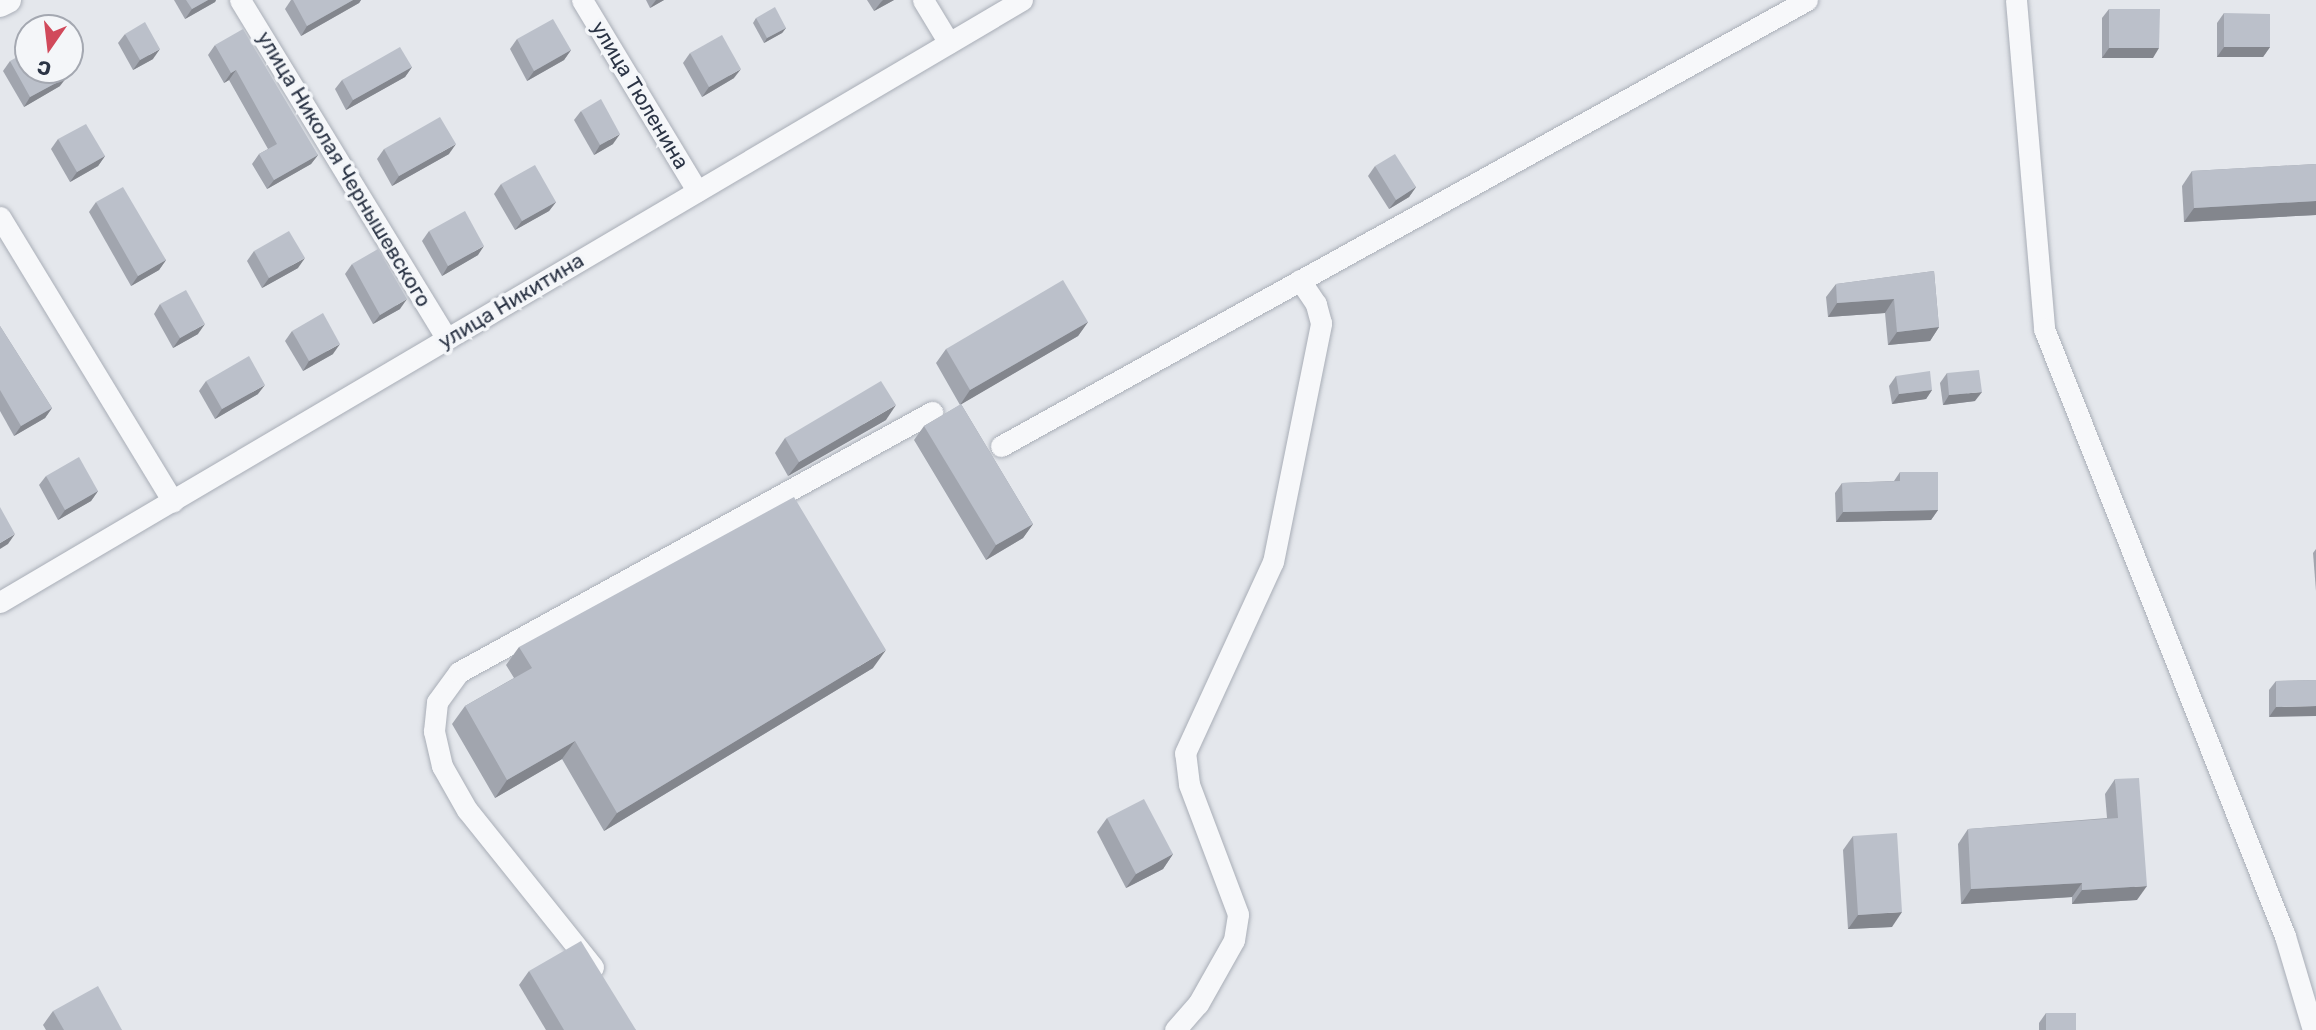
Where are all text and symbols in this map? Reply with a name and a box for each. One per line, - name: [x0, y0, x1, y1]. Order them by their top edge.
- north arrow: [14, 14, 84, 84]
- street label: улица Тюленина: [586, 16, 694, 174]
- street label: улица Николая Чернышевского: [251, 27, 437, 311]
- text: С: [35, 55, 54, 81]
- street label: улица Никитина: [434, 248, 588, 354]

